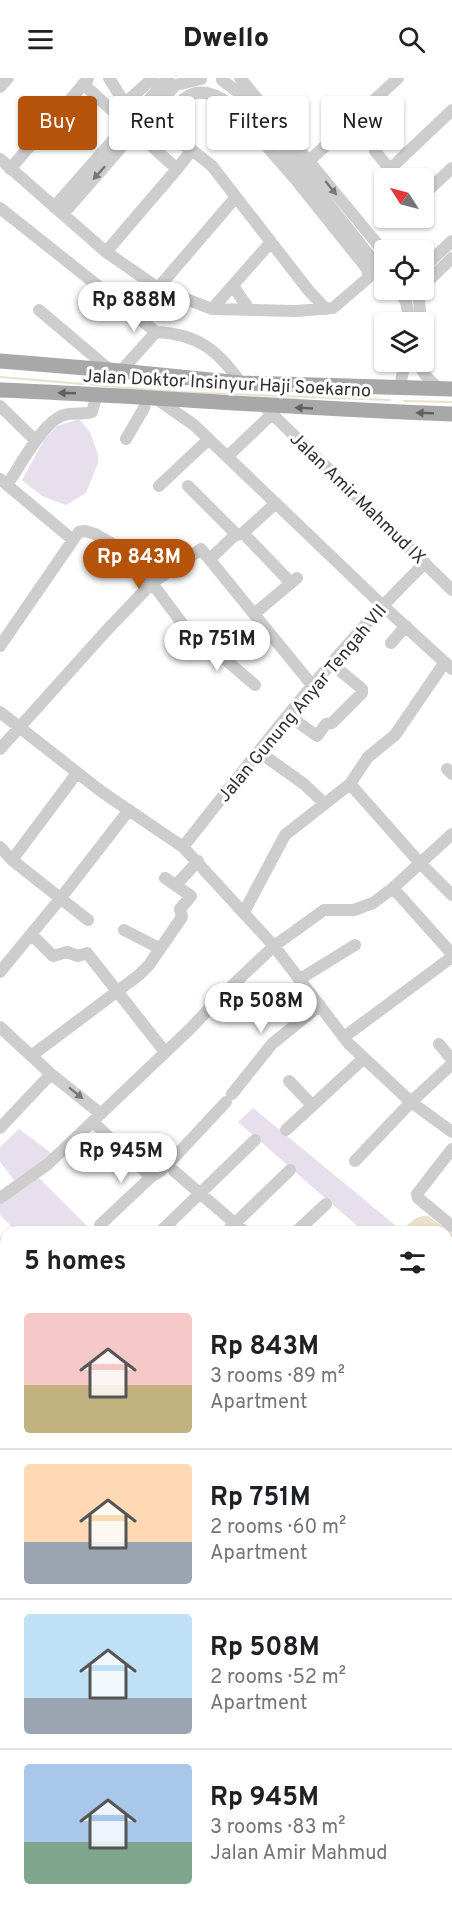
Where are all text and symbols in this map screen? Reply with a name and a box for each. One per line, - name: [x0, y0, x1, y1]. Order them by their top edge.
- text: Dwello: [183, 22, 269, 56]
- icon: menu: [24, 23, 57, 56]
- icon: search: [395, 23, 428, 56]
- chip: Buy: [18, 96, 97, 150]
- chip: Rent: [109, 96, 195, 150]
- chip: Filters: [207, 96, 309, 150]
- chip: New: [321, 96, 404, 150]
- one-way arrow: [93, 165, 106, 180]
- north arrow: [374, 168, 434, 228]
- map controls: [374, 168, 434, 372]
- one-way arrow: [324, 180, 337, 195]
- button: locate: [374, 240, 434, 300]
- pin: Rp 888M: [79, 282, 189, 333]
- text: Rp 888M: [92, 288, 176, 314]
- button: layers: [374, 312, 434, 372]
- street label: Jalan Doktor Insinyur Haji Soekarno: [82, 365, 372, 404]
- one-way arrow: [58, 388, 77, 397]
- one-way arrow: [294, 403, 313, 412]
- one-way arrow: [416, 408, 435, 418]
- street label: Jalan Amir Mahmud IX: [284, 428, 430, 570]
- pin: Rp 843M: [84, 539, 194, 590]
- text: Rp 843M: [97, 545, 181, 571]
- street label: Jalan Gunung Anyar Tengah VII: [214, 600, 393, 808]
- pin: Rp 751M: [162, 621, 272, 672]
- text: Rp 751M: [178, 627, 256, 653]
- pin: Rp 508M: [206, 983, 316, 1034]
- text: Rp 508M: [219, 989, 303, 1015]
- one-way arrow: [68, 1087, 83, 1099]
- pin: Rp 945M: [66, 1133, 176, 1184]
- text: Rp 945M: [79, 1139, 163, 1165]
- text: 5 homes: [24, 1246, 126, 1279]
- icon: filters: [396, 1246, 429, 1279]
- text: Rp 843M: [210, 1331, 319, 1364]
- icon: home: [72, 1337, 144, 1409]
- text: 3 rooms · 89 m²: [210, 1364, 345, 1390]
- text: Apartment: [210, 1390, 308, 1416]
- text: Rp 751M: [210, 1482, 311, 1515]
- icon: home: [72, 1488, 144, 1560]
- text: 2 rooms · 60 m²: [210, 1515, 346, 1541]
- text: Apartment: [210, 1541, 308, 1567]
- text: Rp 508M: [210, 1632, 320, 1665]
- icon: home: [72, 1638, 144, 1710]
- text: 2 rooms · 52 m²: [210, 1665, 346, 1691]
- text: Apartment: [210, 1691, 308, 1717]
- text: Rp 945M: [210, 1782, 319, 1815]
- icon: home: [72, 1788, 144, 1860]
- text: 3 rooms · 83 m²: [210, 1815, 345, 1841]
- text: Jalan Amir Mahmud: [210, 1841, 388, 1867]

